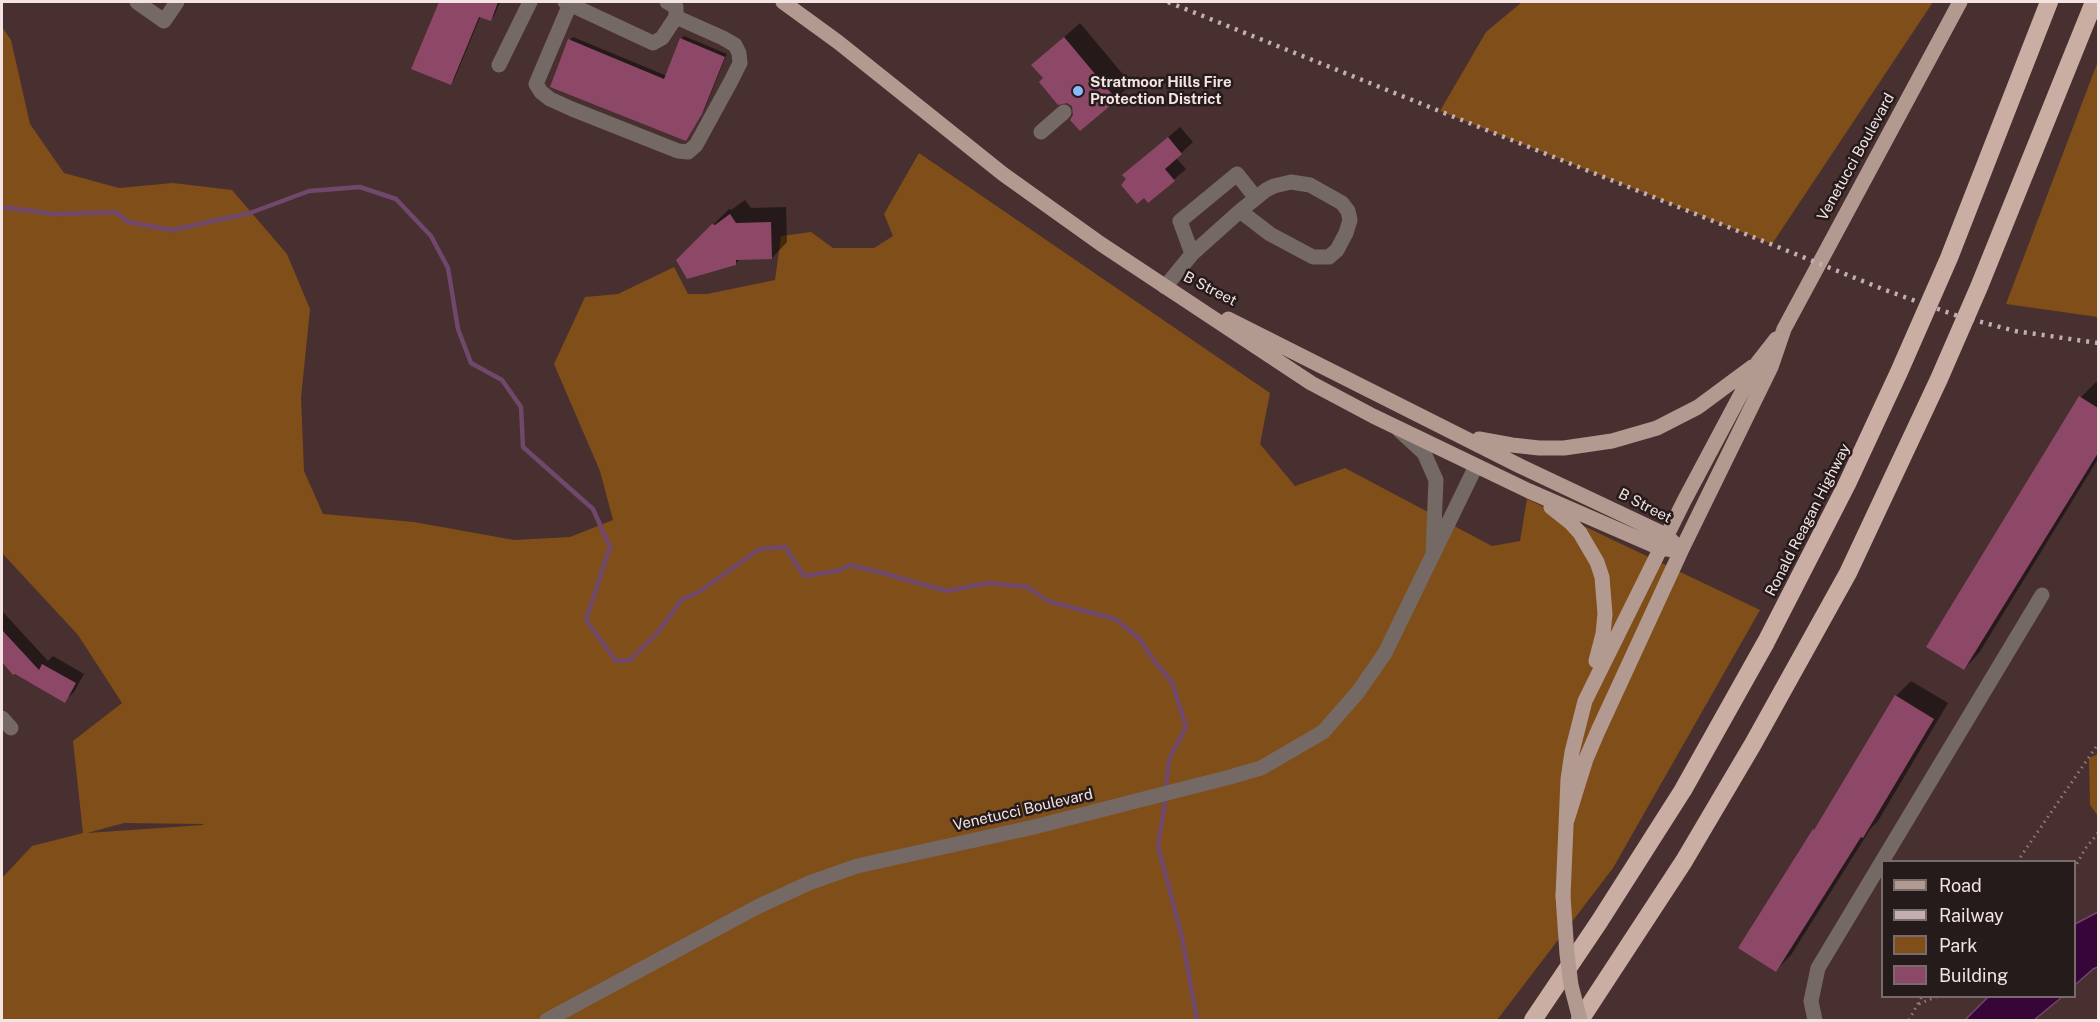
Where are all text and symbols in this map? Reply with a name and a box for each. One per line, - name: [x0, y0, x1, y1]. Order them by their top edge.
- place label: Stratmoor Hills Fire Protection District: [1090, 73, 1232, 108]
- marker: Stratmoor Hills Fire Protection District: [1071, 84, 1085, 98]
- street label: Venetucci Boulevard: [1813, 90, 1899, 224]
- street label: B Street: [1180, 268, 1240, 310]
- street label: Ronald Reagan Highway: [1762, 441, 1854, 599]
- street label: B Street: [1615, 485, 1675, 527]
- street label: Venetucci Boulevard: [951, 785, 1095, 835]
- legend: [1881, 860, 2076, 998]
- text: Road: [1939, 875, 1982, 896]
- text: Railway: [1939, 905, 2004, 926]
- text: Park: [1939, 935, 1977, 956]
- text: Building: [1939, 965, 2008, 986]

